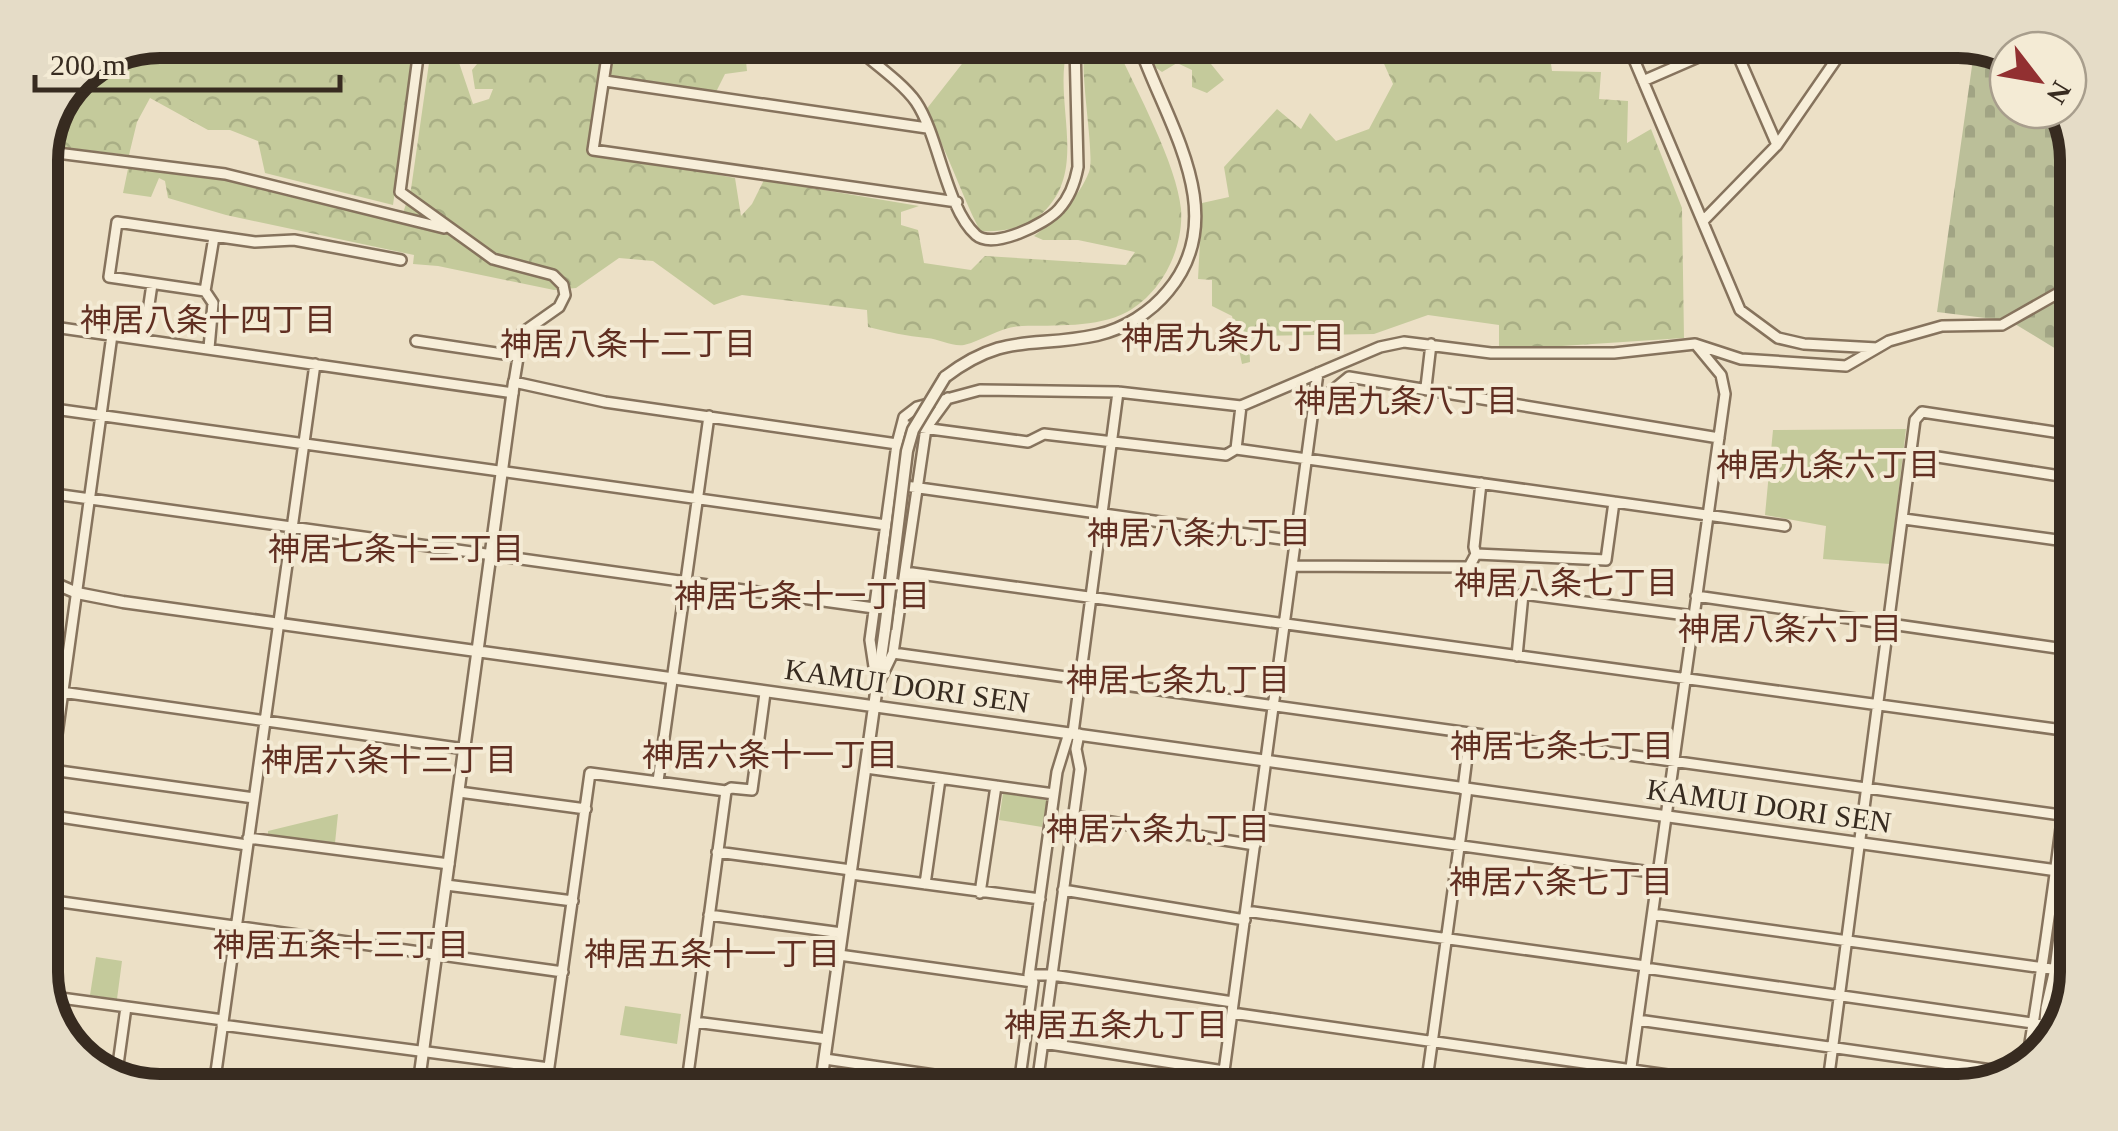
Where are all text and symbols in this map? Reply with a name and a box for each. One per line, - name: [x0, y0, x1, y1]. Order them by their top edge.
- scale bar: [35, 30, 340, 92]
- north arrow: [1988, 30, 2088, 130]
- text: 200 m: [50, 48, 126, 81]
- text: N: [2041, 76, 2077, 109]
- district label: 神居八条十四丁目: [80, 302, 336, 338]
- district label: 神居九条九丁目: [1121, 320, 1345, 356]
- district label: 神居八条十二丁目: [500, 326, 756, 362]
- district label: 神居九条八丁目: [1294, 383, 1518, 419]
- district label: 神居九条六丁目: [1716, 447, 1940, 483]
- district label: 神居八条九丁目: [1087, 515, 1311, 551]
- district label: 神居七条十三丁目: [268, 531, 524, 567]
- district label: 神居八条七丁目: [1454, 565, 1678, 601]
- district label: 神居七条十一丁目: [674, 578, 930, 614]
- district label: 神居八条六丁目: [1678, 611, 1902, 647]
- street label: KAMUI DORI SEN: [783, 652, 1032, 719]
- district label: 神居七条九丁目: [1066, 662, 1290, 698]
- district label: 神居七条七丁目: [1450, 728, 1674, 764]
- district label: 神居六条十一丁目: [642, 737, 898, 773]
- district label: 神居六条十三丁目: [261, 742, 517, 778]
- street label: KAMUI DORI SEN: [1645, 772, 1894, 839]
- district label: 神居六条九丁目: [1046, 811, 1270, 847]
- district label: 神居六条七丁目: [1449, 864, 1673, 900]
- district label: 神居五条十三丁目: [213, 927, 469, 963]
- district label: 神居五条十一丁目: [584, 936, 840, 972]
- district label: 神居五条九丁目: [1004, 1007, 1228, 1043]

